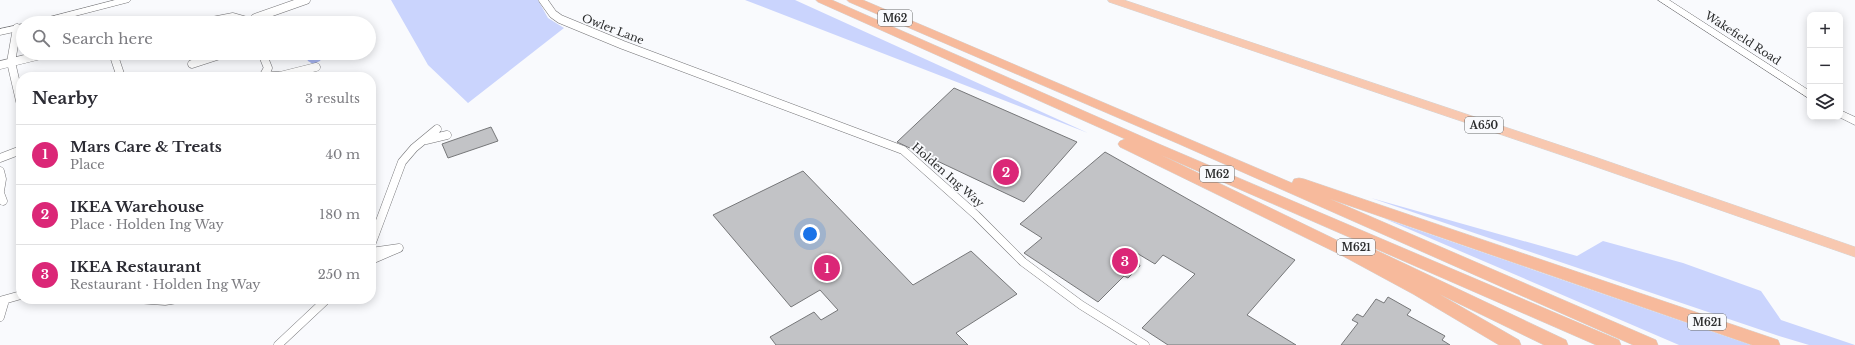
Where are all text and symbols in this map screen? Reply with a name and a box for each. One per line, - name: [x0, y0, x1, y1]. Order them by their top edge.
- street label: Wakefield Road: [1702, 8, 1784, 68]
- road number: M62: [878, 10, 912, 26]
- street label: Owler Lane: [580, 11, 646, 47]
- map controls: [1807, 12, 1843, 120]
- button: +: [1807, 12, 1843, 48]
- search box: [16, 16, 376, 60]
- icon: search: [30, 27, 52, 49]
- text: Search here: [62, 29, 153, 48]
- button: −: [1807, 48, 1843, 84]
- button: layers: [1807, 84, 1843, 120]
- text: Nearby: [32, 88, 98, 109]
- text: 3 results: [305, 90, 360, 107]
- road number: A650: [1465, 117, 1503, 133]
- text: Mars Care & Treats: [70, 137, 222, 156]
- street label: Holden Ing Way: [909, 140, 987, 210]
- text: 1: [42, 146, 48, 163]
- text: 40 m: [325, 146, 360, 163]
- text: Place: [70, 156, 105, 173]
- pin: 2: [993, 157, 1019, 187]
- road number: M62: [1200, 166, 1234, 182]
- text: IKEA Warehouse: [70, 197, 204, 216]
- text: 2: [41, 206, 49, 223]
- text: 180 m: [319, 206, 360, 223]
- text: Place · Holden Ing Way: [70, 216, 224, 233]
- your location: [800, 224, 820, 244]
- road number: M621: [1337, 239, 1375, 255]
- pin: 3: [1112, 246, 1138, 276]
- pin: 1: [814, 253, 840, 283]
- text: IKEA Restaurant: [70, 257, 201, 276]
- text: 3: [41, 266, 49, 283]
- text: 250 m: [318, 266, 360, 283]
- text: Restaurant · Holden Ing Way: [70, 276, 261, 293]
- road number: M621: [1688, 314, 1726, 330]

